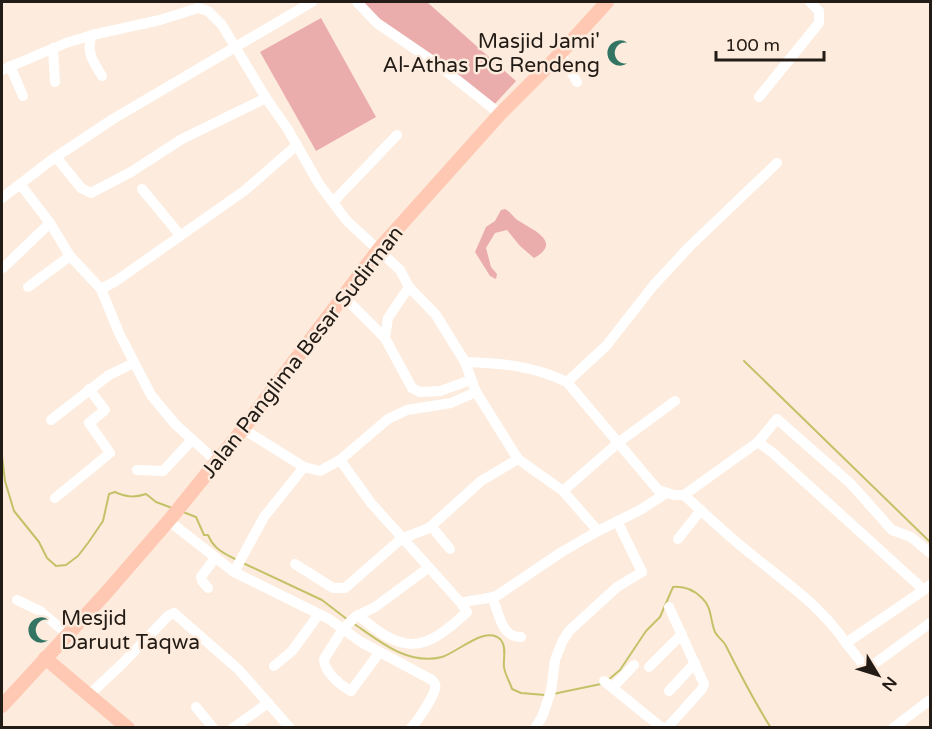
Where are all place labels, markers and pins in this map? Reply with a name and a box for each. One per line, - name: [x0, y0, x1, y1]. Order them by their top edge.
- place label: Masjid Jami' Al-Athas PG Rendeng: [383, 29, 600, 78]
- mosque icon: Masjid Jami' Al-Athas PG Rendeng: [605, 38, 635, 68]
- place label: Mesjid Daruut Taqwa: [61, 606, 200, 655]
- mosque icon: Mesjid Daruut Taqwa: [26, 615, 56, 645]

